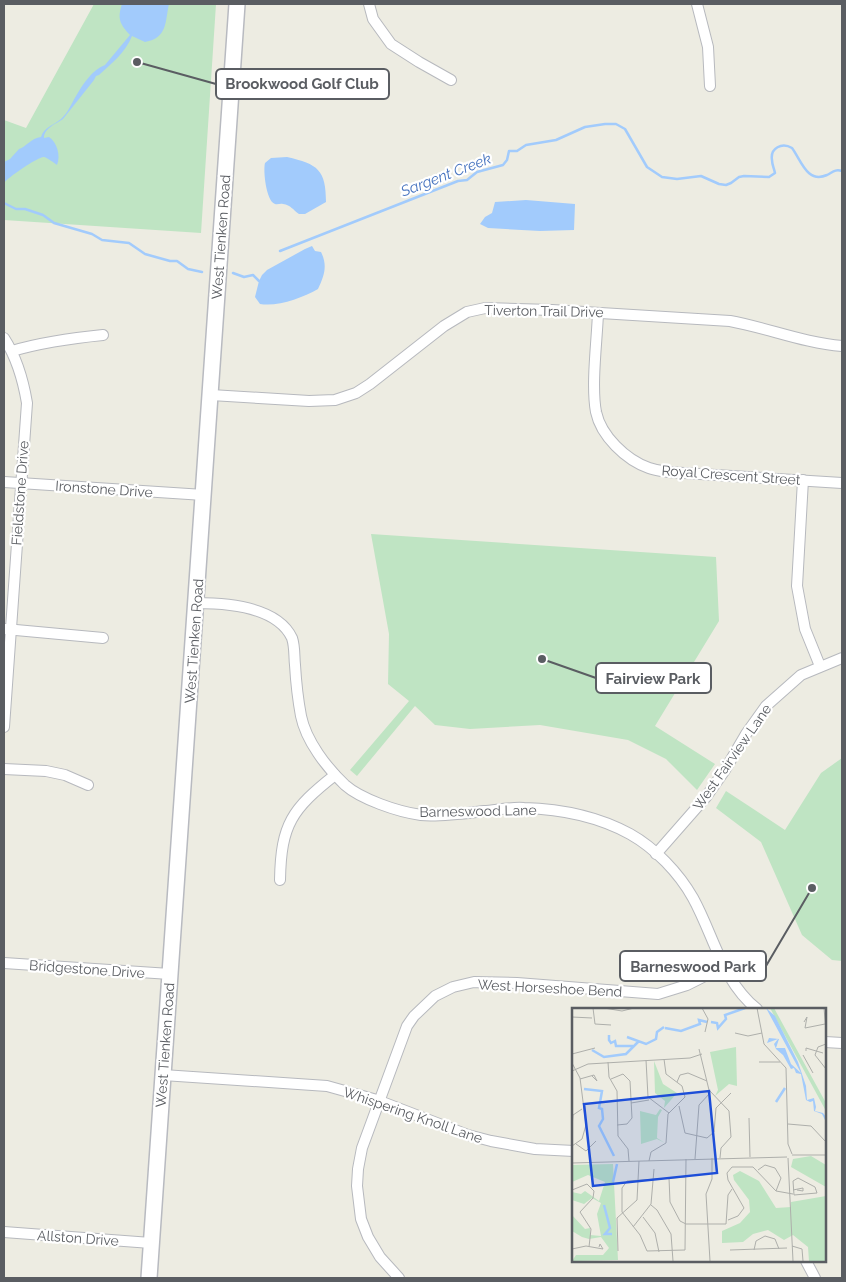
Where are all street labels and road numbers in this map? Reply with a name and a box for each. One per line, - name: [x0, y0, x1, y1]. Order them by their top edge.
- street label: West Tienken Road: [209, 174, 233, 300]
- street label: Tiverton Trail Drive: [484, 302, 604, 320]
- street label: Fieldstone Drive: [8, 440, 32, 546]
- street label: Royal Crescent Street: [661, 462, 801, 488]
- street label: Ironstone Drive: [55, 478, 153, 500]
- street label: West Tienken Road: [182, 578, 206, 704]
- street label: West Fairview Lane: [690, 701, 774, 813]
- street label: Barneswood Lane: [419, 802, 537, 820]
- street label: Bridgestone Drive: [29, 957, 145, 981]
- street label: West Horseshoe Bend: [477, 976, 623, 1000]
- street label: West Tienken Road: [153, 982, 177, 1108]
- street label: Whispering Knoll Lane: [341, 1084, 485, 1146]
- street label: Allston Drive: [37, 1227, 119, 1249]

